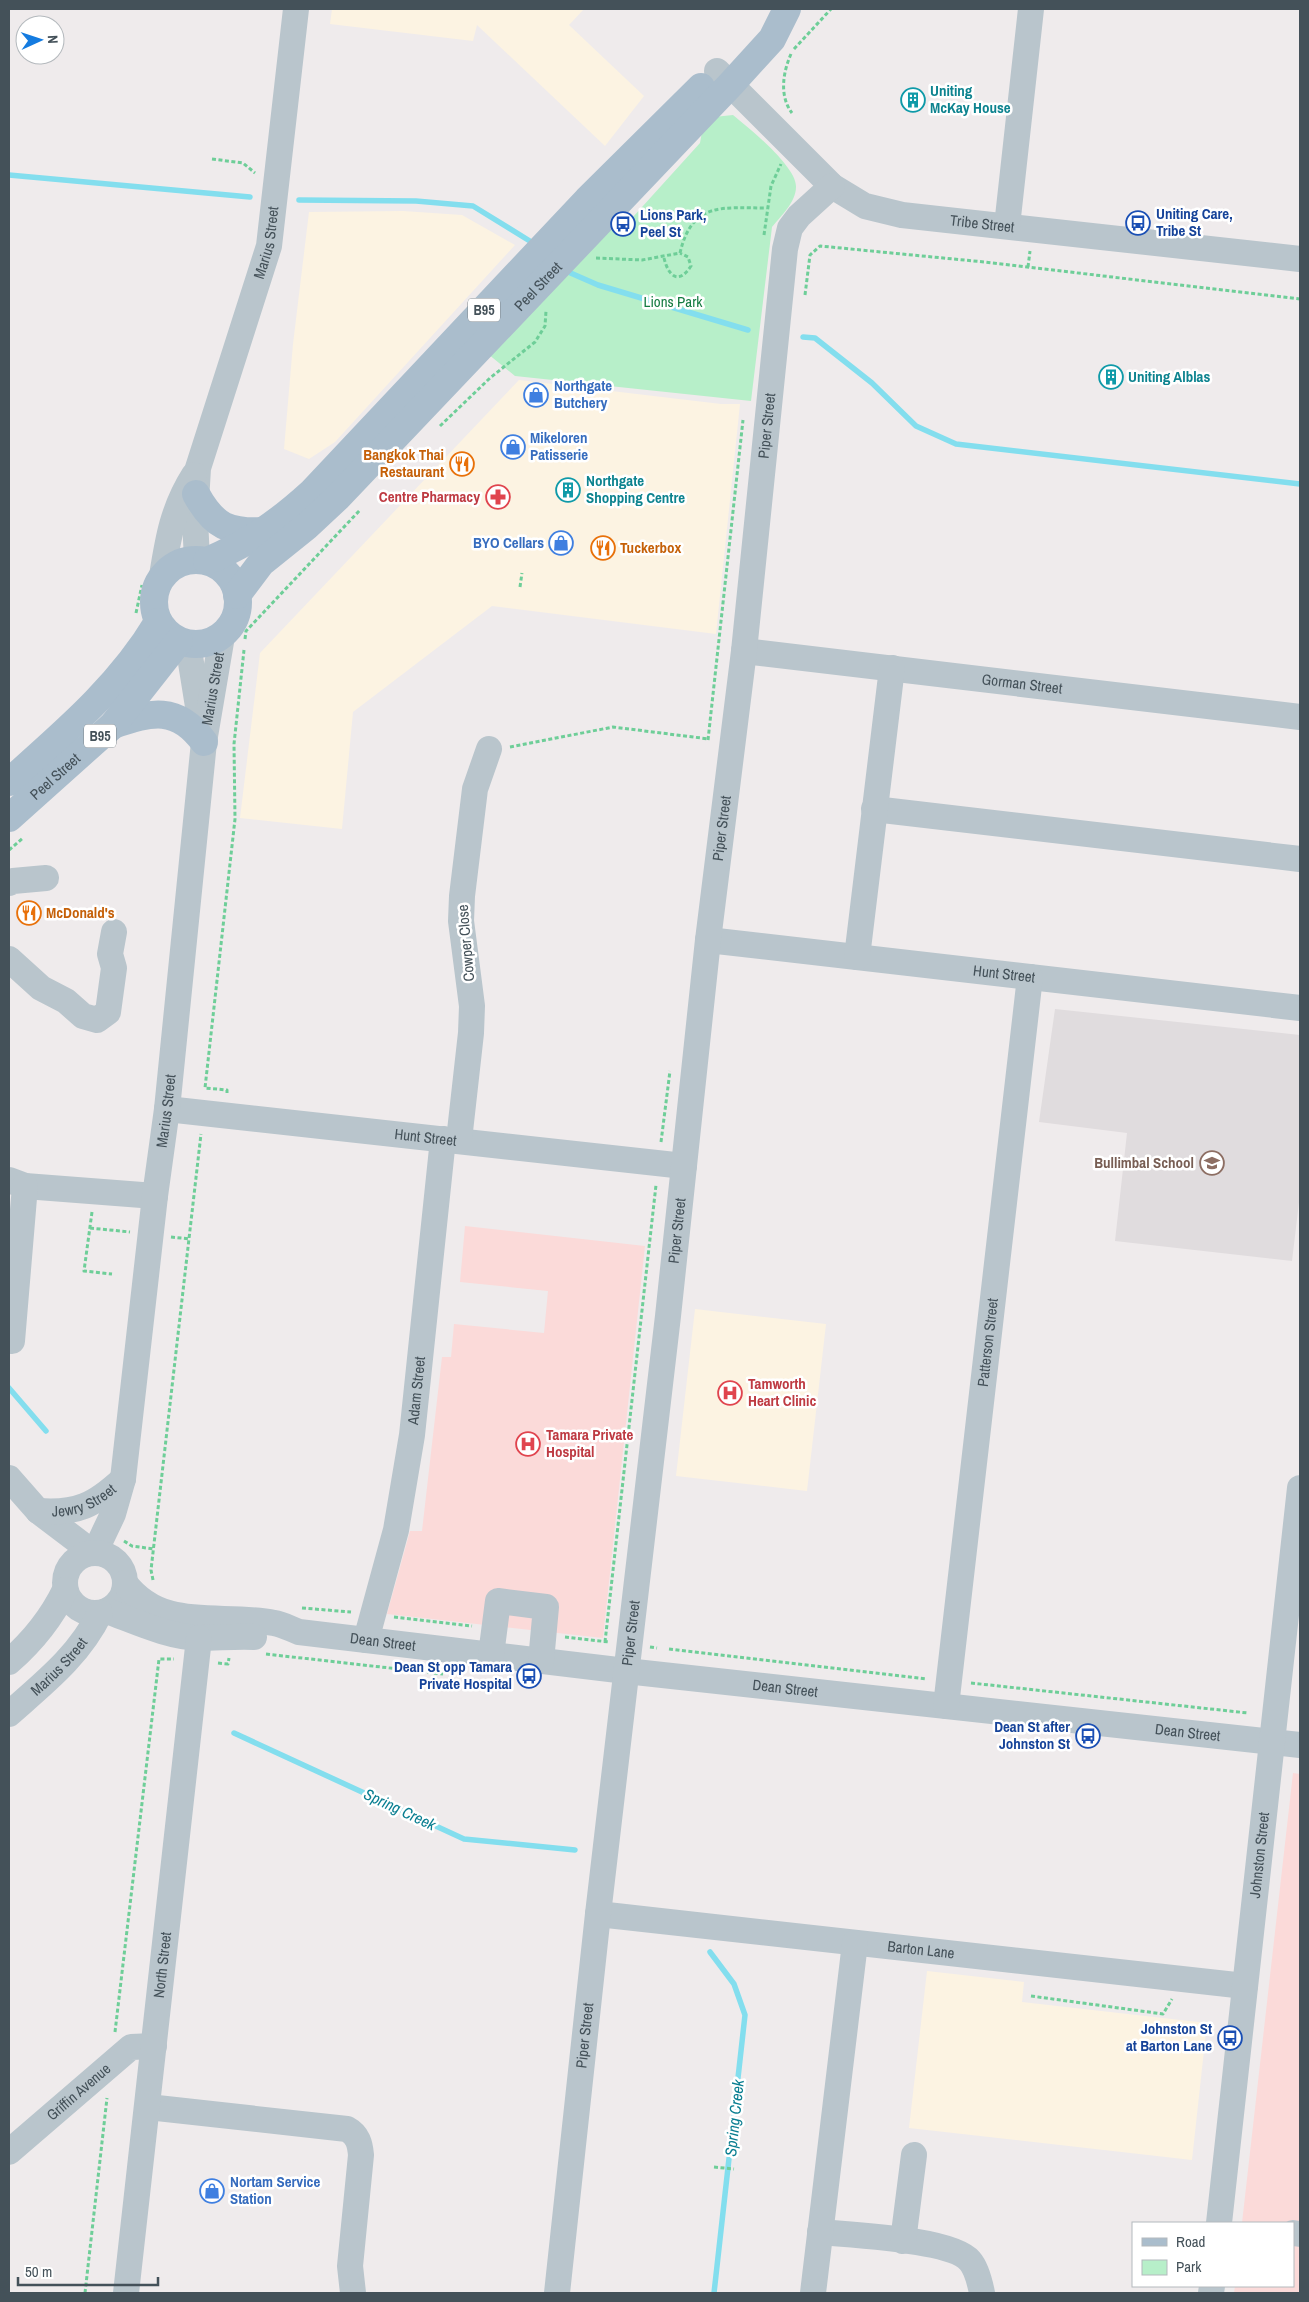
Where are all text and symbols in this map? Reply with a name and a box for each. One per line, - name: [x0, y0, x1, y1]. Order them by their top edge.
- north arrow: [15, 15, 65, 65]
- text: N: [44, 35, 62, 44]
- place label: Uniting McKay House: [930, 80, 1011, 118]
- building icon: Uniting McKay House: [900, 87, 926, 113]
- place label: Uniting Care, Tribe St: [1156, 203, 1233, 241]
- place label: Lions Park, Peel St: [640, 204, 706, 242]
- street label: Marius Street: [248, 205, 283, 282]
- street label: Tribe Street: [949, 209, 1016, 237]
- bus stop icon: Uniting Care, Tribe St: [1125, 210, 1151, 236]
- bus stop icon: Lions Park, Peel St: [610, 211, 636, 237]
- street label: Peel Street: [509, 256, 567, 315]
- park label: Lions Park: [644, 291, 703, 312]
- road number: B95: [468, 298, 500, 322]
- building icon: Uniting Alblas: [1098, 364, 1124, 390]
- place label: Uniting Alblas: [1128, 366, 1210, 387]
- place label: Northgate Butchery: [554, 375, 612, 413]
- shop icon: Northgate Butchery: [523, 382, 549, 408]
- street label: Piper Street: [753, 391, 780, 460]
- place label: Mikeloren Patisserie: [530, 427, 588, 465]
- shop icon: Mikeloren Patisserie: [500, 434, 526, 460]
- place label: Bangkok Thai Restaurant: [363, 444, 444, 482]
- restaurant icon: Bangkok Thai Restaurant: [449, 451, 475, 477]
- place label: Northgate Shopping Centre: [586, 470, 685, 508]
- building icon: Northgate Shopping Centre: [555, 477, 581, 503]
- pharmacy icon: Centre Pharmacy: [485, 484, 511, 510]
- place label: Centre Pharmacy: [379, 486, 480, 507]
- shop icon: BYO Cellars: [548, 530, 574, 556]
- place label: BYO Cellars: [473, 532, 544, 553]
- restaurant icon: Tuckerbox: [590, 535, 616, 561]
- place label: Tuckerbox: [620, 537, 681, 558]
- street label: Marius Street: [196, 650, 229, 727]
- street label: Gorman Street: [981, 668, 1064, 699]
- road number: B95: [84, 724, 116, 748]
- street label: Peel Street: [25, 748, 85, 804]
- street label: Piper Street: [707, 794, 736, 862]
- restaurant icon: McDonald's: [16, 900, 42, 926]
- place label: McDonald's: [46, 902, 115, 923]
- street label: Cowper Close: [452, 904, 479, 982]
- street label: Hunt Street: [972, 960, 1037, 988]
- street label: Marius Street: [151, 1073, 181, 1149]
- street label: Hunt Street: [393, 1123, 458, 1151]
- school or university icon: Bullimbal School: [1199, 1150, 1225, 1176]
- place label: Bullimbal School: [1094, 1152, 1194, 1173]
- street label: Piper Street: [663, 1196, 691, 1265]
- street label: Patterson Street: [972, 1296, 1003, 1388]
- street label: Adam Street: [402, 1355, 430, 1427]
- place label: Tamworth Heart Clinic: [748, 1373, 817, 1411]
- hospital icon: Tamworth Heart Clinic: [717, 1380, 743, 1406]
- place label: Tamara Private Hospital: [546, 1424, 633, 1462]
- hospital icon: Tamara Private Hospital: [515, 1431, 541, 1457]
- street label: Jewry Street: [52, 1478, 121, 1522]
- street label: Piper Street: [616, 1599, 645, 1667]
- street label: Dean Street: [349, 1627, 417, 1656]
- street label: Marius Street: [26, 1633, 92, 1700]
- place label: Dean St opp Tamara Private Hospital: [394, 1656, 512, 1694]
- bus stop icon: Dean St opp Tamara Private Hospital: [516, 1663, 542, 1689]
- street label: Dean Street: [751, 1674, 820, 1702]
- place label: Dean St after Johnston St: [994, 1716, 1070, 1754]
- street label: Dean Street: [1154, 1718, 1222, 1746]
- bus stop icon: Dean St after Johnston St: [1075, 1723, 1101, 1749]
- water label: Spring Creek: [360, 1783, 440, 1835]
- street label: Johnston Street: [1244, 1811, 1274, 1899]
- street label: North Street: [148, 1930, 176, 1999]
- street label: Barton Lane: [887, 1935, 956, 1964]
- street label: Piper Street: [570, 2001, 598, 2069]
- place label: Johnston St at Barton Lane: [1126, 2018, 1212, 2056]
- bus stop icon: Johnston St at Barton Lane: [1217, 2025, 1243, 2051]
- street label: Griffin Avenue: [42, 2058, 115, 2125]
- water label: Spring Creek: [719, 2078, 749, 2158]
- place label: Nortam Service Station: [230, 2171, 320, 2209]
- shop icon: Nortam Service Station: [199, 2178, 225, 2204]
- legend: [1132, 2222, 1294, 2287]
- text: Road: [1176, 2231, 1205, 2252]
- scale bar: [18, 2254, 158, 2286]
- text: Park: [1176, 2256, 1202, 2277]
- text: 50 m: [25, 2261, 52, 2282]

